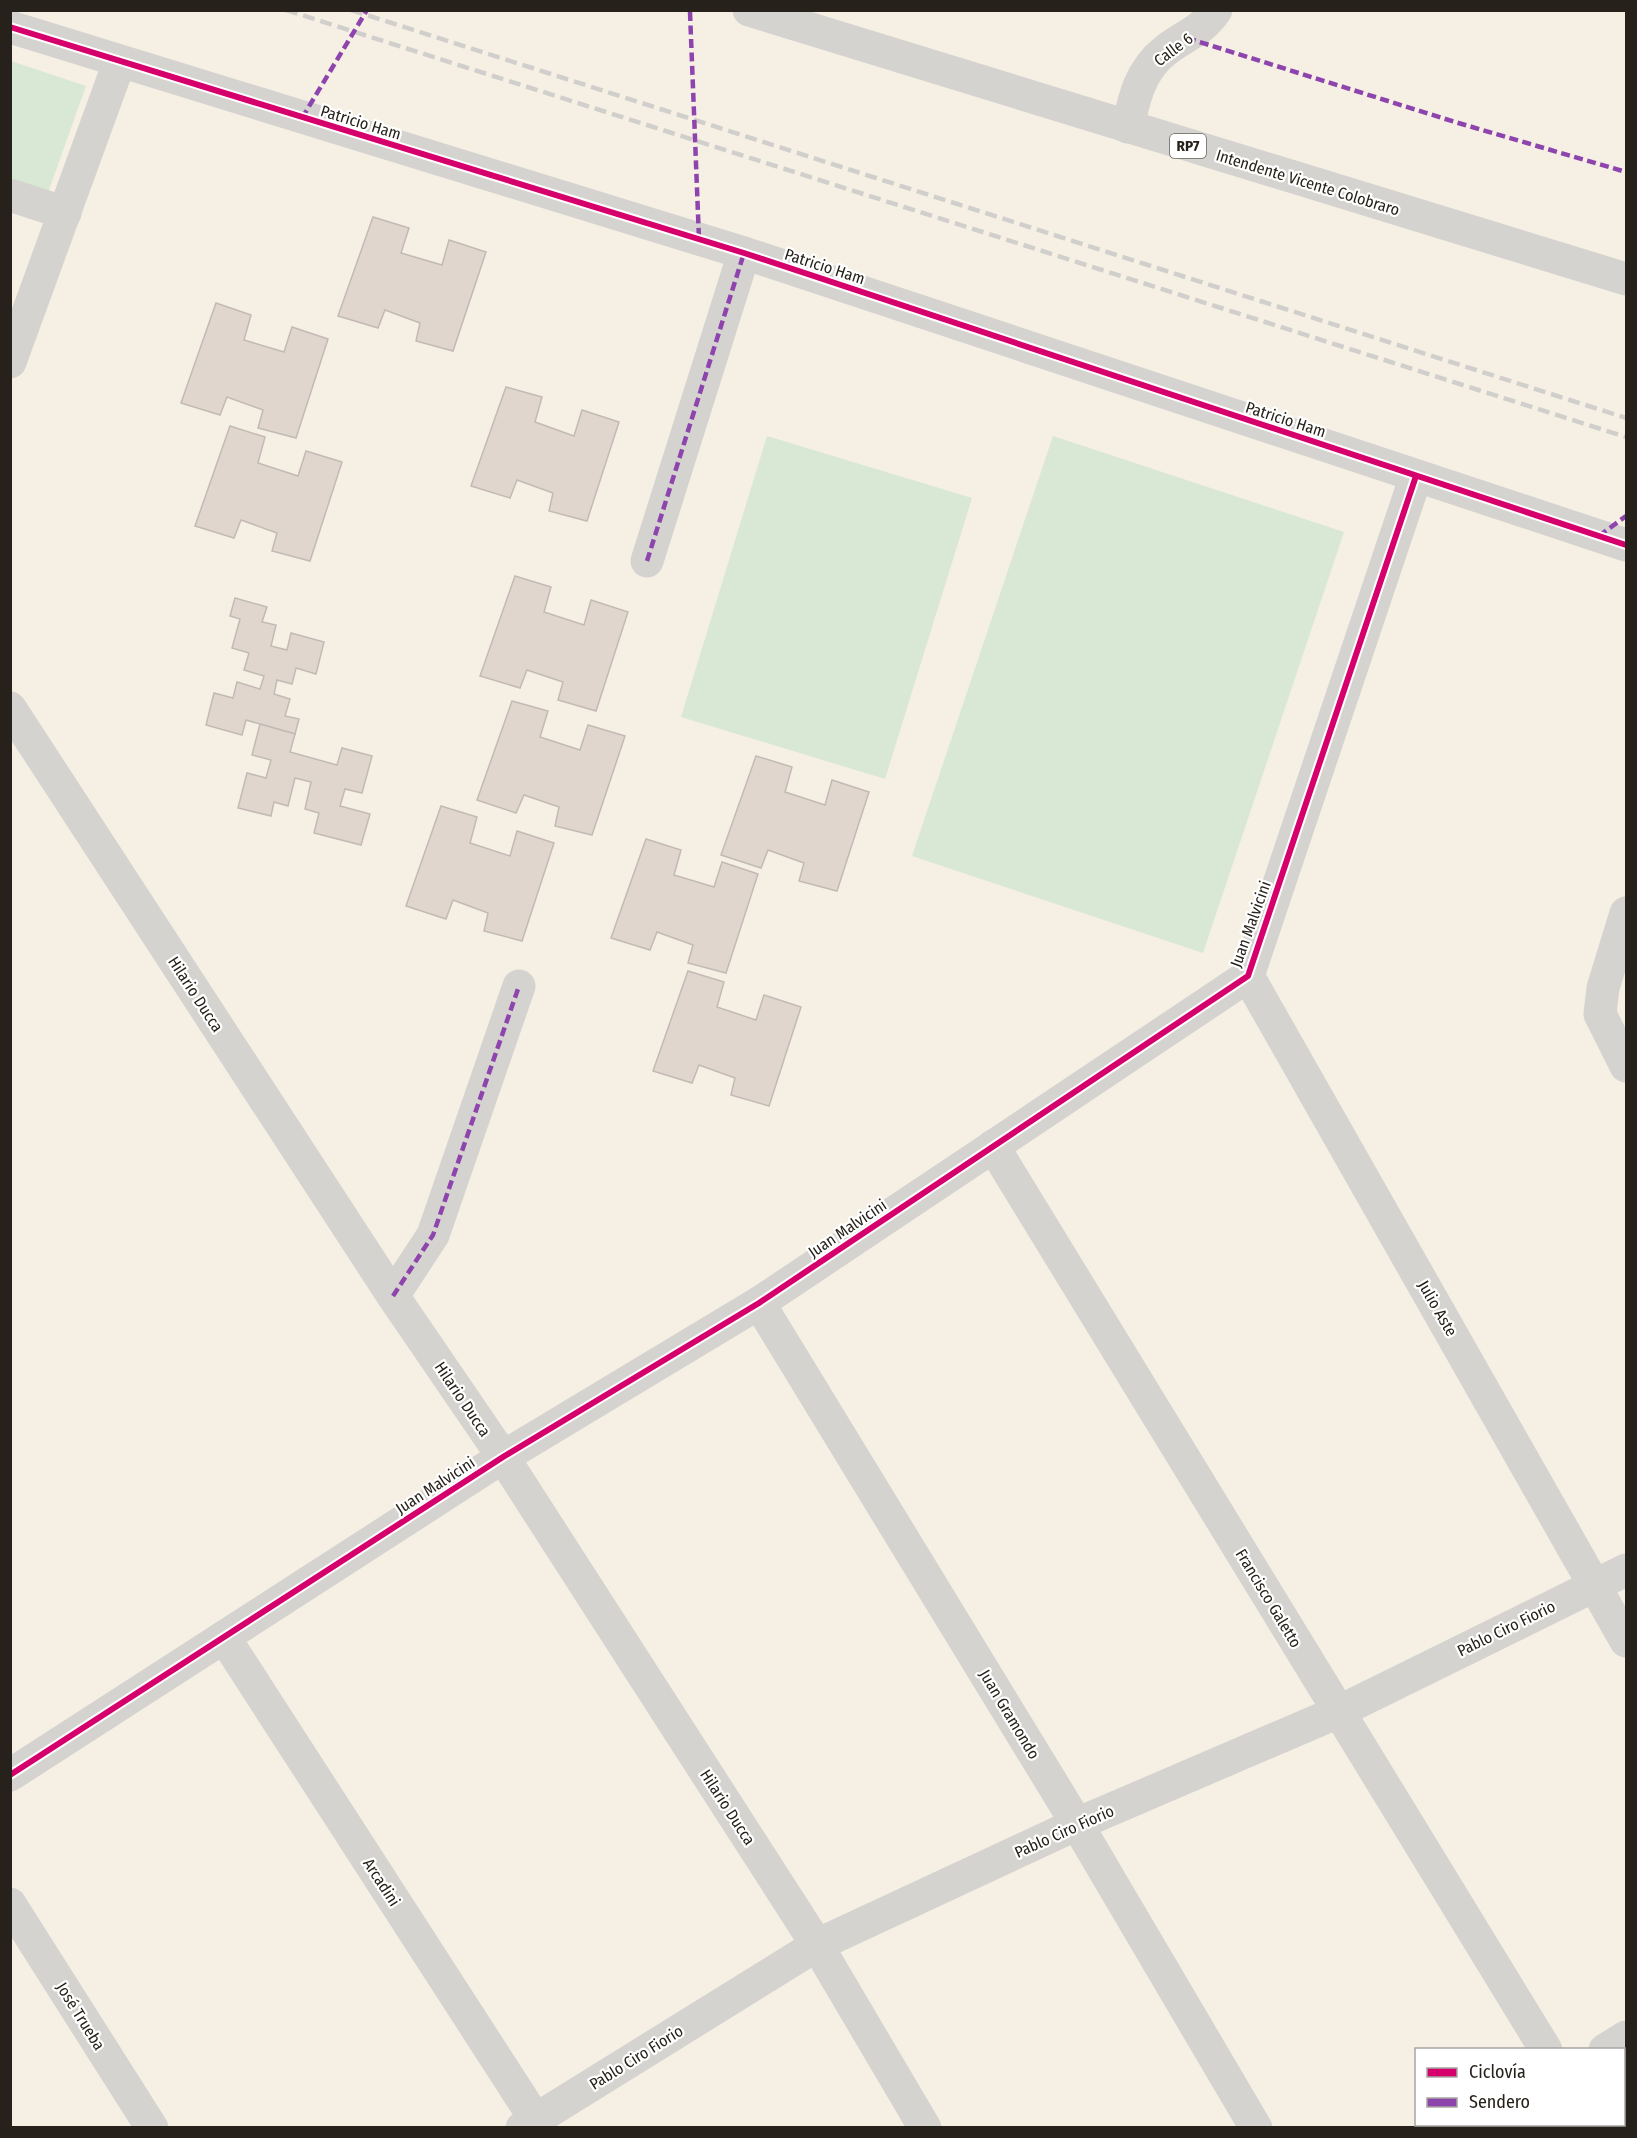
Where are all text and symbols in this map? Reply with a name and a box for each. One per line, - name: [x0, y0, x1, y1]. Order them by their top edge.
- street label: Calle 6: [1150, 29, 1196, 70]
- street label: Patricio Ham: [318, 101, 403, 144]
- road number: RP7: [1170, 134, 1206, 158]
- street label: Intendente Vicente Colobraro: [1214, 145, 1402, 219]
- street label: Patricio Ham: [782, 245, 867, 288]
- street label: Patricio Ham: [1243, 398, 1328, 441]
- street label: Juan Malvicini: [1226, 878, 1275, 970]
- street label: Hilario Ducca: [164, 953, 227, 1036]
- street label: Juan Malvicini: [804, 1195, 890, 1262]
- street label: Julio Aste: [1414, 1277, 1461, 1340]
- street label: Hilario Ducca: [431, 1358, 495, 1440]
- street label: Juan Malvicini: [392, 1453, 478, 1518]
- street label: Francisco Galetto: [1232, 1545, 1306, 1651]
- street label: Pablo Ciro Fiorio: [1454, 1597, 1558, 1660]
- street label: Juan Gramondo: [975, 1666, 1044, 1762]
- street label: Hilario Ducca: [696, 1766, 759, 1849]
- street label: Pablo Ciro Fiorio: [1012, 1801, 1117, 1862]
- street label: Arcadini: [359, 1855, 404, 1910]
- street label: José Trueba: [52, 1979, 109, 2054]
- street label: Pablo Ciro Fiorio: [586, 2021, 687, 2094]
- legend: [1415, 2048, 1625, 2126]
- text: Ciclovía: [1469, 2061, 1526, 2083]
- text: Sendero: [1469, 2091, 1530, 2113]

